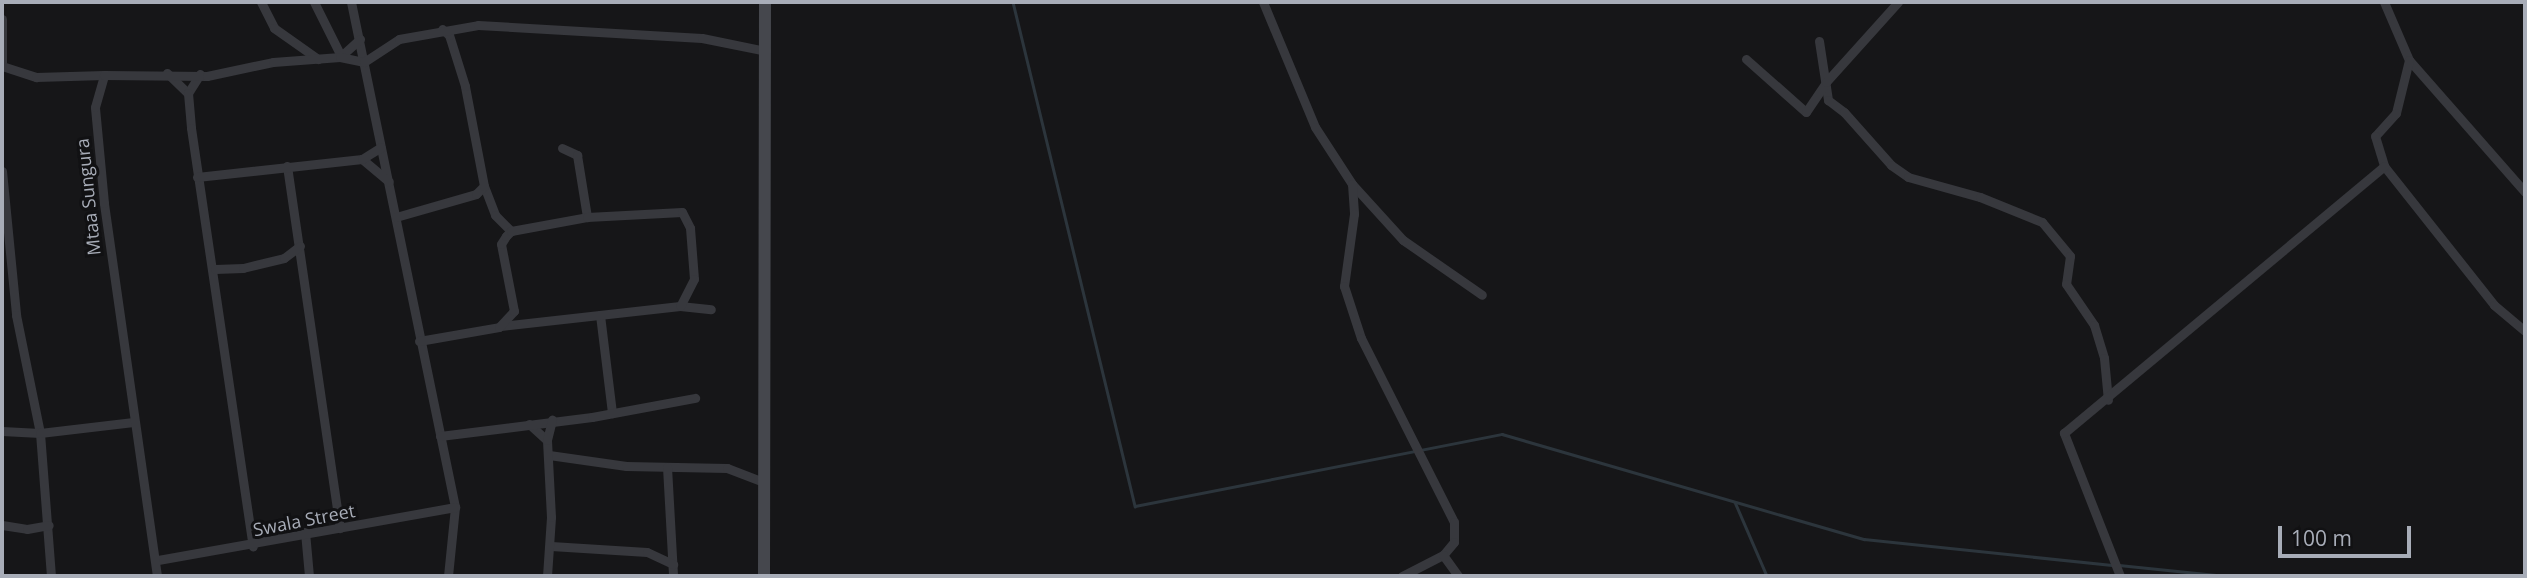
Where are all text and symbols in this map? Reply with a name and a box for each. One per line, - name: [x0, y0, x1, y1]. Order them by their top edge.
- street label: Mtaa Sungura: [71, 137, 105, 257]
- street label: Swala Street: [251, 500, 357, 540]
- scale bar: [2282, 512, 2415, 556]
- text: 100 m: [2291, 524, 2352, 552]

